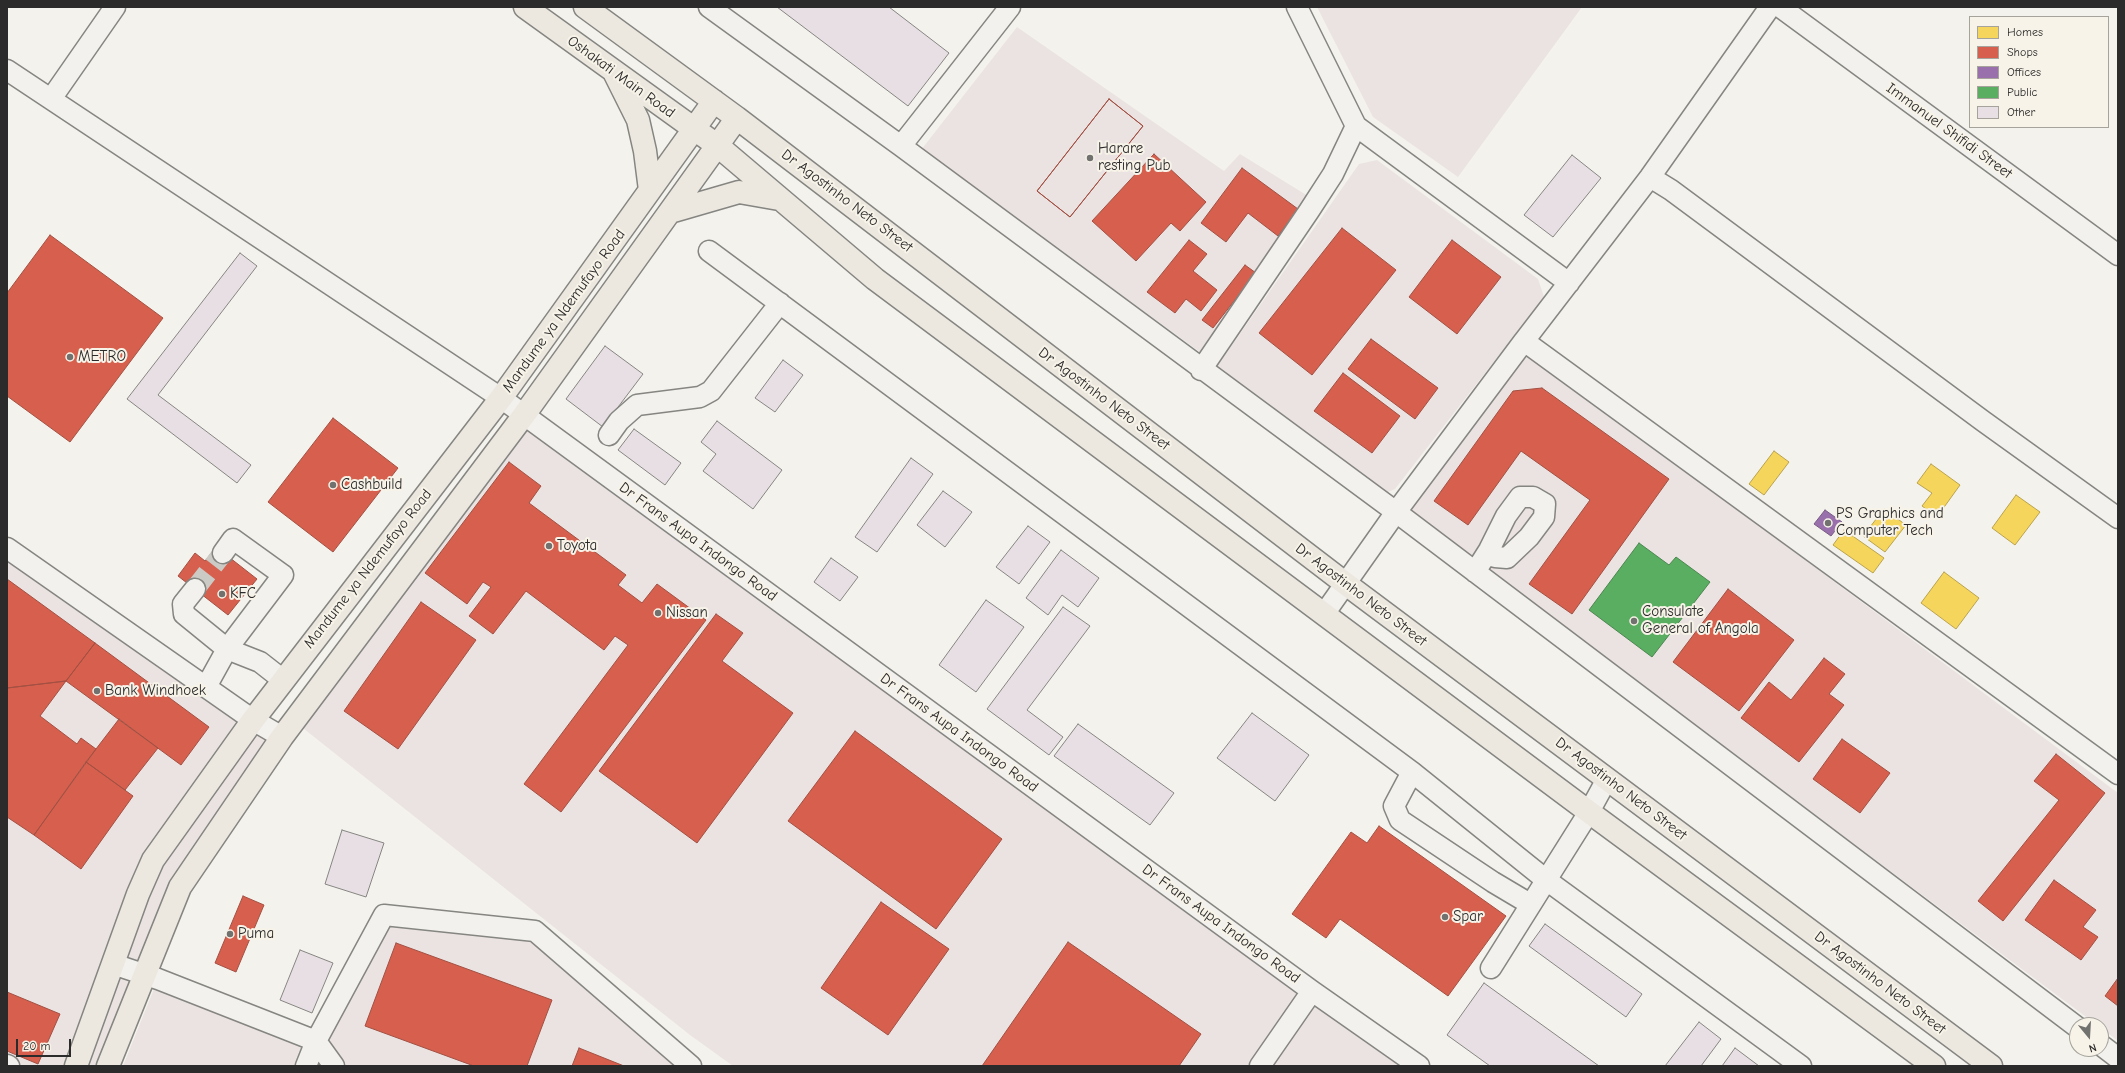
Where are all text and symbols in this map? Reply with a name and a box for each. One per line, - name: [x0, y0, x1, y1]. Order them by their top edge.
- legend: [1969, 16, 2109, 128]
- text: Homes: [2007, 25, 2043, 39]
- street label: Oshakati Main Road: [564, 32, 678, 122]
- text: Shops: [2007, 45, 2038, 59]
- text: Offices: [2007, 65, 2041, 79]
- street label: Immanuel Shifidi Street: [1882, 79, 2016, 183]
- text: Public: [2007, 85, 2037, 99]
- text: Other: [2007, 105, 2035, 119]
- place label: Harare resting Pub: [1098, 140, 1170, 175]
- street label: Dr Agostinho Neto Street: [778, 146, 916, 256]
- marker: Harare resting Pub: [1085, 153, 1095, 163]
- street label: Mandume ya Ndemufayo Road: [499, 226, 629, 396]
- street label: Dr Agostinho Neto Street: [1035, 344, 1173, 454]
- place label: METRO: [78, 348, 126, 366]
- marker: METRO: [65, 352, 75, 362]
- place label: Cashbuild: [341, 476, 403, 494]
- street label: Dr Frans Aupa Indongo Road: [616, 479, 780, 605]
- marker: Cashbuild: [328, 480, 338, 490]
- street label: Mandume ya Ndemufayo Road: [300, 486, 436, 652]
- place label: PS Graphics and Computer Tech: [1836, 505, 1944, 540]
- marker: PS Graphics and Computer Tech: [1823, 518, 1833, 528]
- place label: Toyota: [557, 537, 597, 555]
- street label: Dr Agostinho Neto Street: [1292, 540, 1430, 650]
- marker: Toyota: [544, 541, 554, 551]
- place label: KFC: [230, 585, 256, 603]
- marker: KFC: [217, 589, 227, 599]
- place label: Consulate General of Angola: [1642, 603, 1759, 638]
- place label: Nissan: [666, 604, 708, 622]
- marker: Nissan: [653, 608, 663, 618]
- marker: Consulate General of Angola: [1629, 616, 1639, 626]
- street label: Dr Frans Aupa Indongo Road: [877, 670, 1041, 796]
- place label: Bank Windhoek: [105, 682, 206, 700]
- marker: Bank Windhoek: [92, 686, 102, 696]
- street label: Dr Agostinho Neto Street: [1552, 734, 1690, 844]
- street label: Dr Frans Aupa Indongo Road: [1139, 861, 1303, 987]
- place label: Spar: [1453, 908, 1483, 926]
- marker: Spar: [1440, 912, 1450, 922]
- place label: Puma: [238, 925, 274, 943]
- street label: Dr Agostinho Neto Street: [1811, 928, 1949, 1038]
- marker: Puma: [225, 929, 235, 939]
- north arrow: [2069, 1017, 2109, 1057]
- scale bar: [18, 1031, 73, 1057]
- text: 20 m: [23, 1039, 51, 1053]
- text: N: [2087, 1041, 2098, 1055]

